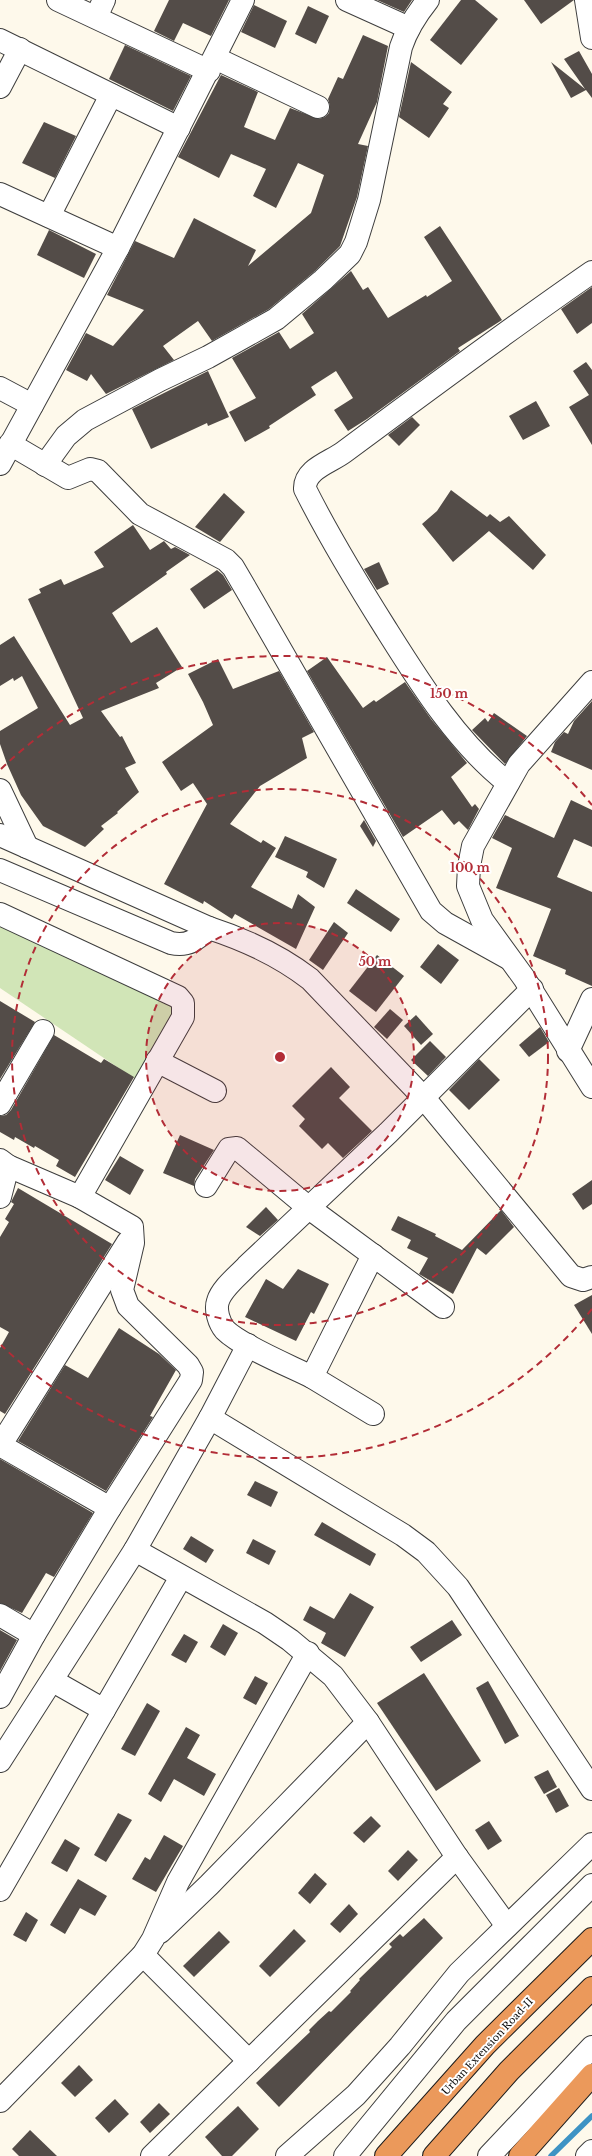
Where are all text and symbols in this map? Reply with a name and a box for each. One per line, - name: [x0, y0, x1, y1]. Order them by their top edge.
- text: 150 m: [430, 686, 469, 701]
- text: 100 m: [450, 860, 491, 875]
- text: 50 m: [359, 954, 392, 969]
- centre of rings: [273, 1050, 287, 1064]
- street label: Urban Extension Road-II: [439, 1995, 536, 2098]

